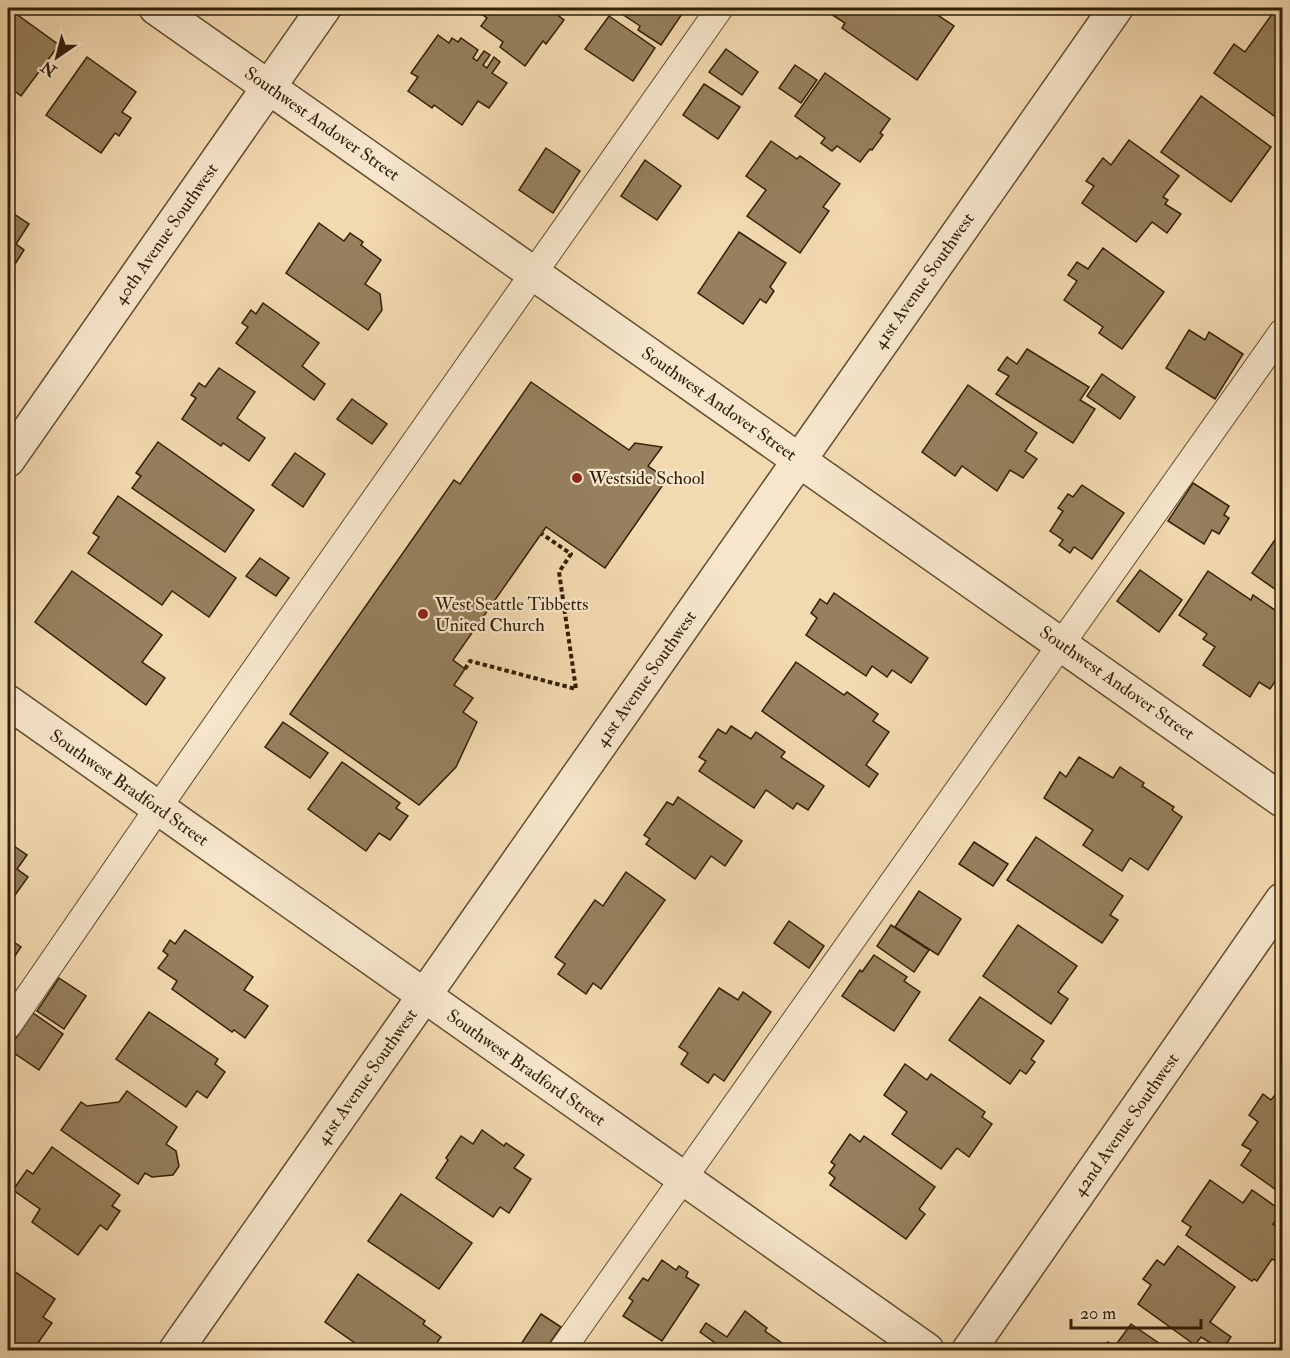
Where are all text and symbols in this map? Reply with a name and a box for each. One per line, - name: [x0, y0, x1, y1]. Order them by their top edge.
- north arrow: [27, 27, 87, 87]
- text: N: [37, 56, 61, 81]
- street label: Southwest Andover Street: [240, 62, 404, 186]
- street label: 40th Avenue Southwest: [109, 159, 224, 309]
- street label: 41st Avenue Southwest: [868, 208, 980, 354]
- street label: Southwest Andover Street: [637, 342, 801, 466]
- place label: Westside School: [588, 467, 705, 490]
- marker: Westside School: [570, 471, 584, 485]
- place label: West Seattle Tibbetts United Church: [434, 593, 588, 637]
- street label: 41st Avenue Southwest: [590, 606, 702, 752]
- marker: West Seattle Tibbetts United Church: [416, 607, 430, 621]
- street label: Southwest Andover Street: [1035, 621, 1199, 745]
- street label: Southwest Bradford Street: [45, 724, 213, 852]
- street label: 41st Avenue Southwest: [311, 1004, 423, 1150]
- street label: Southwest Bradford Street: [442, 1004, 610, 1132]
- street label: 42nd Avenue Southwest: [1068, 1049, 1184, 1201]
- scale bar: [1071, 1292, 1202, 1330]
- text: 20 m: [1080, 1302, 1116, 1325]

